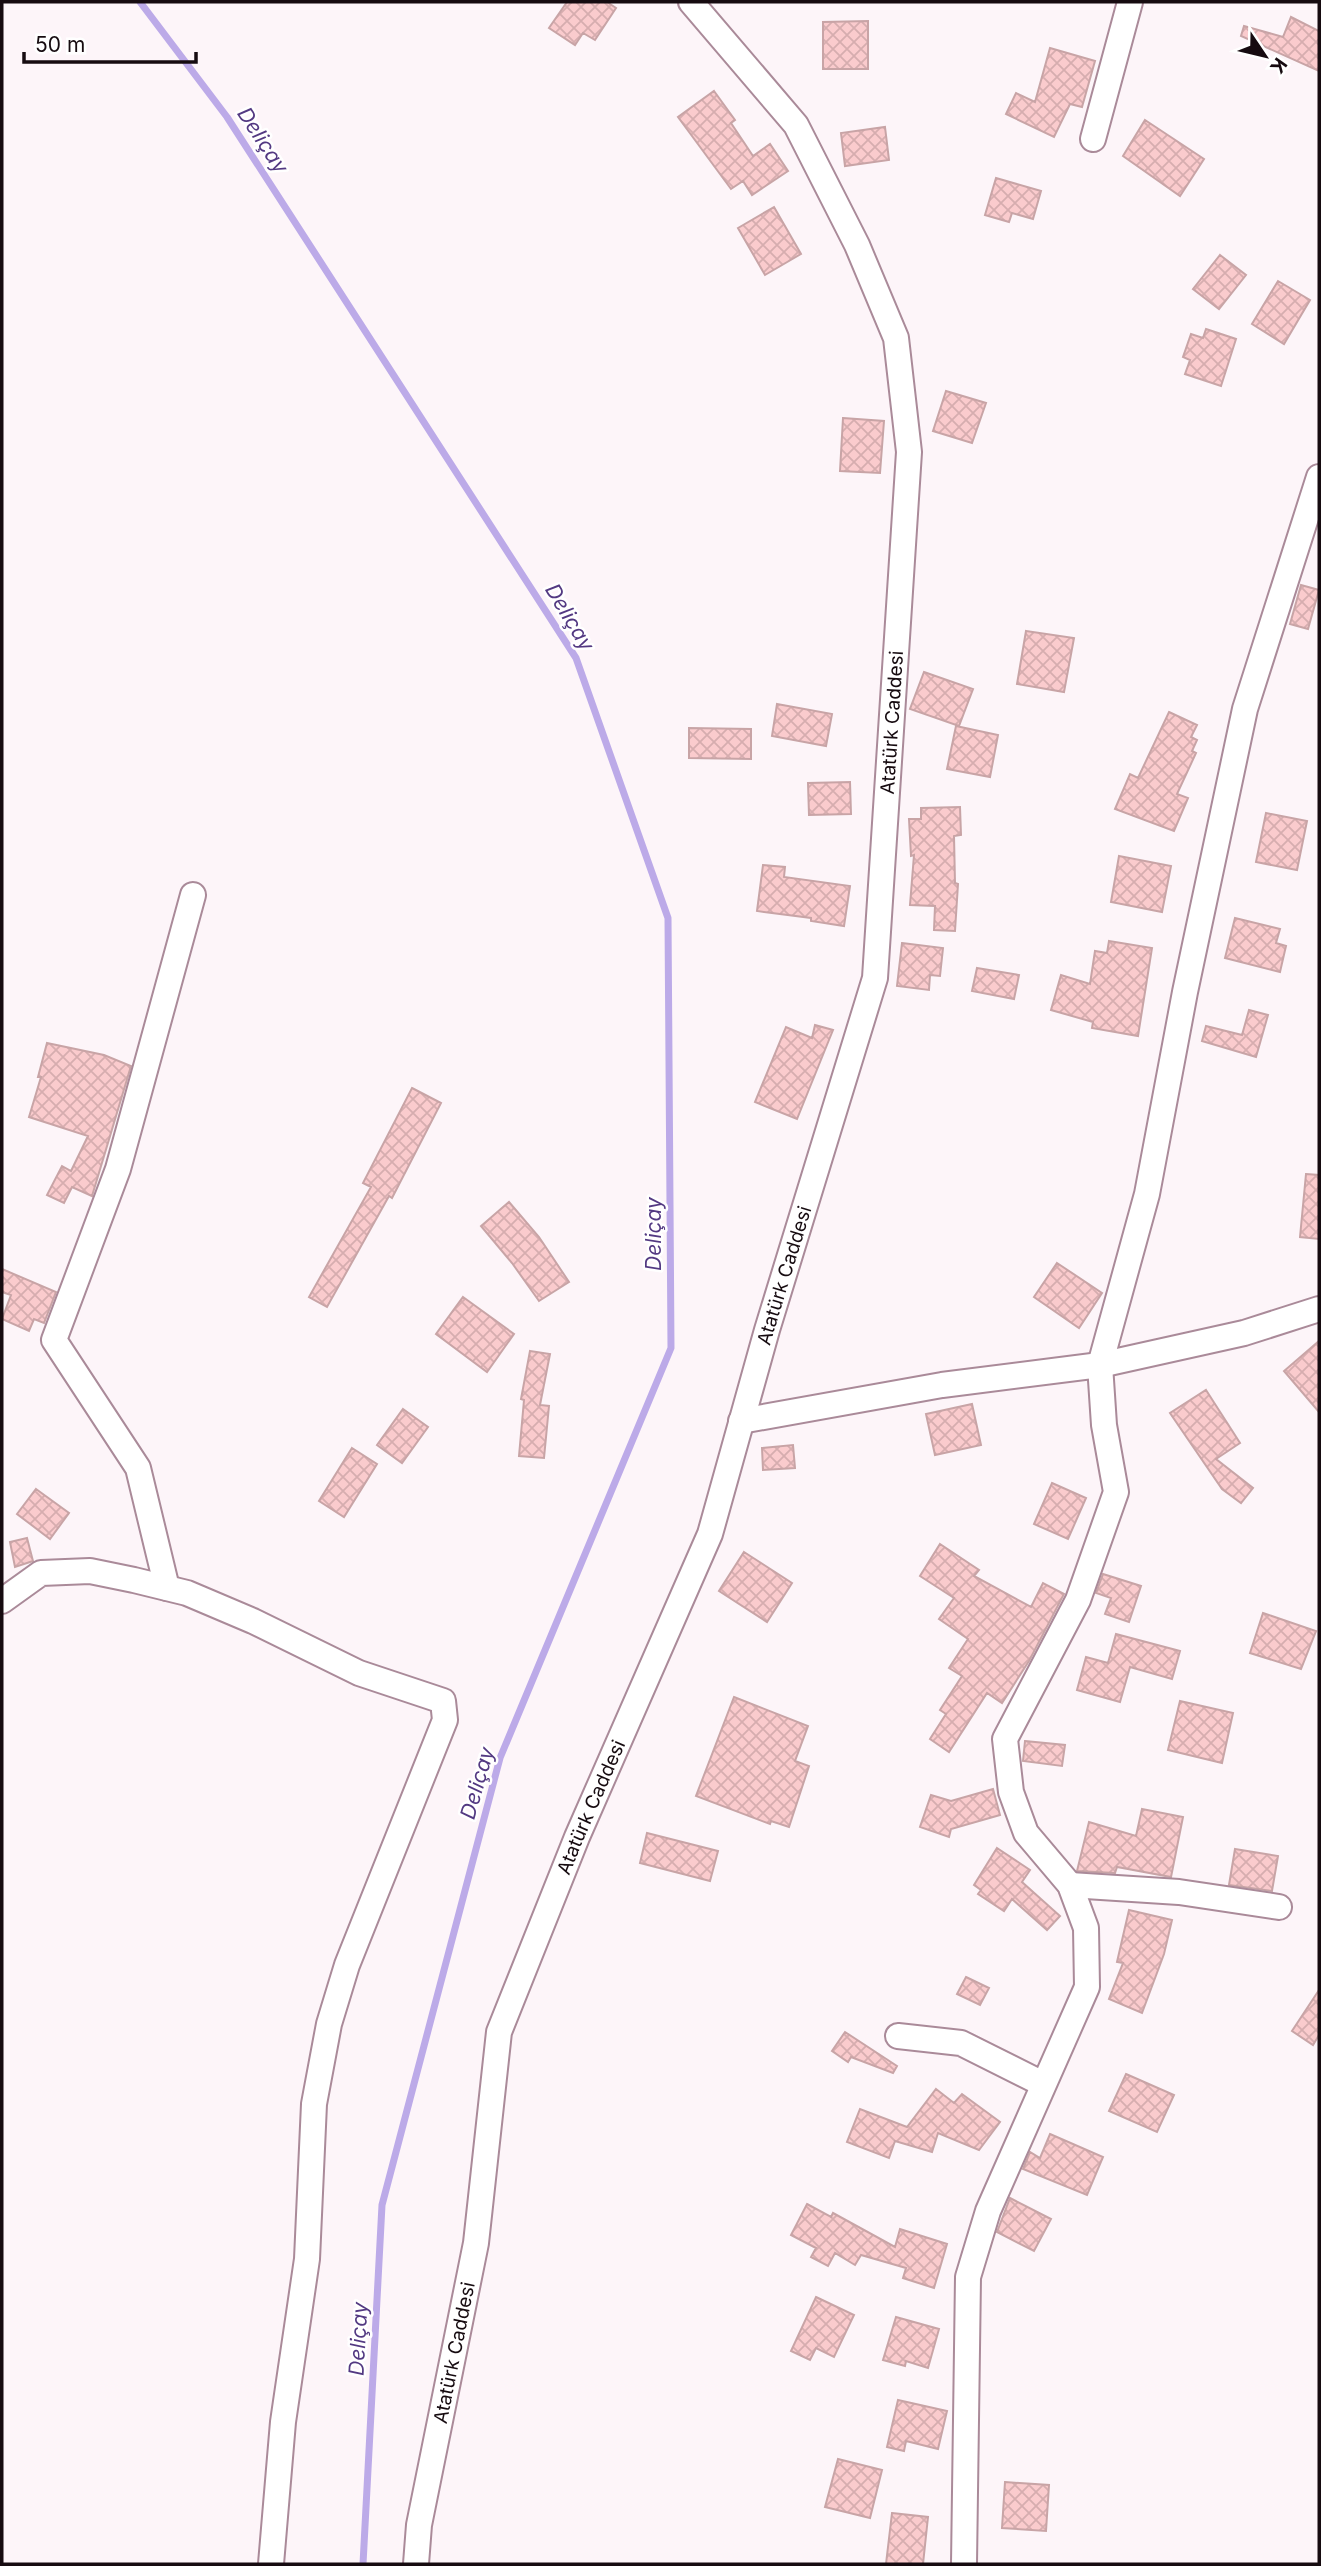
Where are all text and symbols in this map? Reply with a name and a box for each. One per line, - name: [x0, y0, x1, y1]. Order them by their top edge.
- scale bar: [24, 21, 196, 65]
- north arrow: [1230, 21, 1300, 91]
- text: 50 m: [35, 32, 85, 57]
- text: K: [1265, 53, 1292, 78]
- water label: Deliçay: [232, 102, 294, 179]
- water label: Deliçay: [540, 579, 600, 656]
- street label: Atatürk Caddesi: [875, 650, 908, 795]
- water label: Deliçay: [641, 1196, 666, 1271]
- street label: Atatürk Caddesi: [752, 1203, 816, 1347]
- street label: Atatürk Caddesi: [552, 1736, 630, 1878]
- water label: Deliçay: [455, 1743, 500, 1822]
- street label: Atatürk Caddesi: [428, 2280, 479, 2425]
- water label: Deliçay: [344, 2300, 372, 2377]

